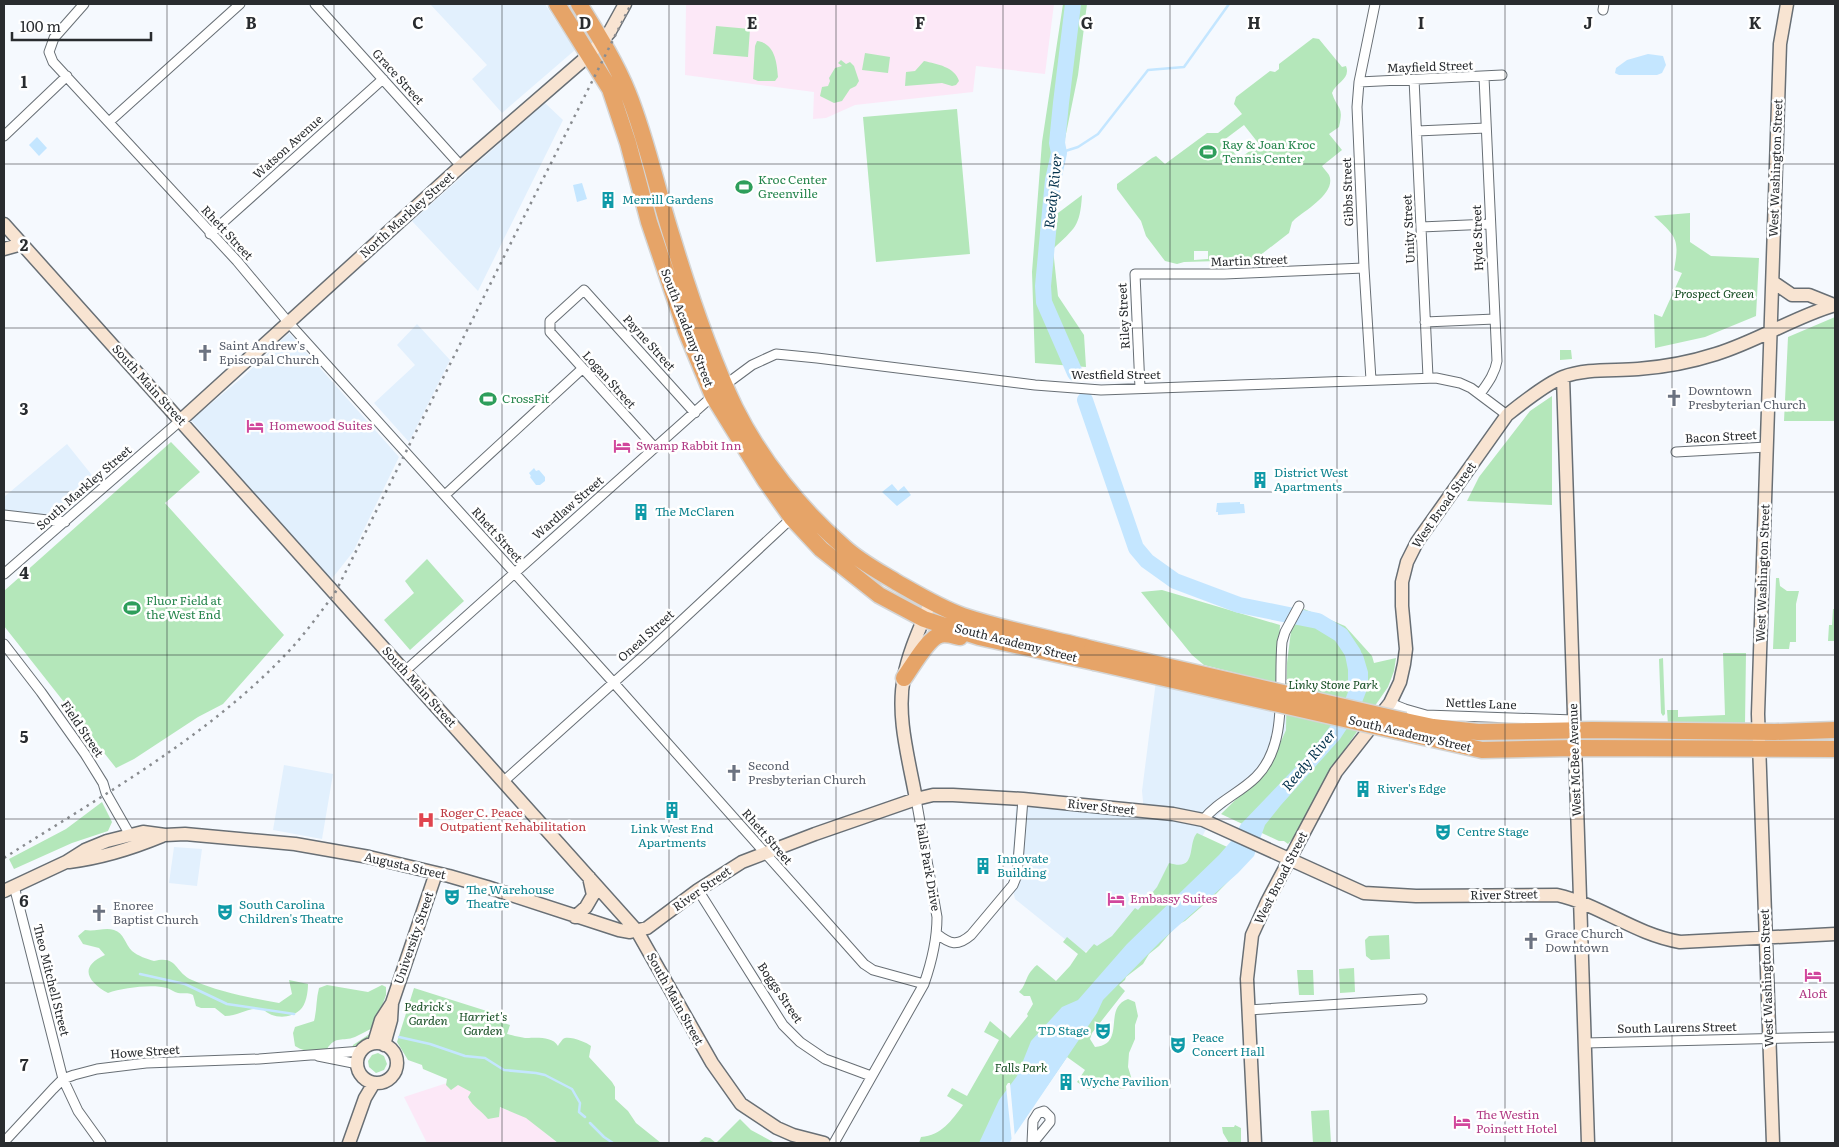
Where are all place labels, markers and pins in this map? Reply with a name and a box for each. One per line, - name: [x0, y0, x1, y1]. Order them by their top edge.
- place label: Ray & Joan Kroc Tennis Center: [1222, 135, 1315, 167]
- sports icon: Ray & Joan Kroc Tennis Center: [1198, 142, 1218, 162]
- place label: Kroc Center Greenville: [758, 170, 827, 202]
- sports icon: Kroc Center Greenville: [734, 177, 754, 197]
- building icon: Merrill Gardens: [598, 190, 618, 210]
- place label: Merrill Gardens: [622, 190, 714, 208]
- place label: Saint Andrew's Episcopal Church: [219, 336, 320, 368]
- church icon: Saint Andrew's Episcopal Church: [195, 343, 215, 363]
- place label: Downtown Presbyterian Church: [1688, 381, 1806, 413]
- church icon: Downtown Presbyterian Church: [1664, 388, 1684, 408]
- sports icon: CrossFit: [478, 389, 498, 409]
- place label: CrossFit: [502, 389, 550, 407]
- hotel icon: Homewood Suites: [245, 416, 265, 436]
- place label: Homewood Suites: [269, 416, 373, 434]
- hotel icon: Swamp Rabbit Inn: [612, 436, 632, 456]
- place label: Swamp Rabbit Inn: [636, 436, 741, 454]
- place label: District West Apartments: [1274, 463, 1348, 495]
- building icon: District West Apartments: [1250, 470, 1270, 490]
- building icon: The McClaren: [631, 502, 651, 522]
- place label: The McClaren: [655, 502, 734, 520]
- place label: Fluor Field at the West End: [146, 591, 222, 623]
- sports icon: Fluor Field at the West End: [122, 598, 142, 618]
- place label: Second Presbyterian Church: [748, 756, 866, 788]
- church icon: Second Presbyterian Church: [724, 763, 744, 783]
- building icon: River's Edge: [1353, 779, 1373, 799]
- place label: River's Edge: [1377, 779, 1446, 797]
- building icon: Link West End Apartments: [662, 800, 682, 820]
- place label: Roger C. Peace Outpatient Rehabilitation: [440, 803, 586, 835]
- hospital icon: Roger C. Peace Outpatient Rehabilitation: [416, 810, 436, 830]
- place label: Link West End Apartments: [631, 819, 714, 851]
- theatre icon: Centre Stage: [1433, 822, 1453, 842]
- place label: Centre Stage: [1457, 822, 1529, 840]
- place label: Innovate Building: [997, 849, 1049, 881]
- building icon: Innovate Building: [973, 856, 993, 876]
- place label: The Warehouse Theatre: [466, 880, 554, 912]
- theatre icon: The Warehouse Theatre: [442, 887, 462, 907]
- hotel icon: Embassy Suites: [1106, 889, 1126, 909]
- place label: Embassy Suites: [1130, 889, 1218, 907]
- place label: South Carolina Children's Theatre: [239, 895, 343, 927]
- place label: Enoree Baptist Church: [113, 896, 199, 928]
- theatre icon: South Carolina Children's Theatre: [215, 902, 235, 922]
- church icon: Enoree Baptist Church: [89, 903, 109, 923]
- place label: Grace Church Downtown: [1545, 924, 1624, 956]
- church icon: Grace Church Downtown: [1521, 931, 1541, 951]
- hotel icon: Aloft: [1803, 965, 1823, 985]
- place label: Aloft: [1799, 984, 1827, 1002]
- place label: TD Stage: [1038, 1021, 1089, 1039]
- theatre icon: TD Stage: [1093, 1021, 1113, 1041]
- place label: Peace Concert Hall: [1192, 1028, 1265, 1060]
- theatre icon: Peace Concert Hall: [1168, 1035, 1188, 1055]
- building icon: Wyche Pavilion: [1056, 1072, 1076, 1092]
- place label: Wyche Pavilion: [1080, 1072, 1169, 1090]
- place label: The Westin Poinsett Hotel: [1476, 1105, 1557, 1137]
- hotel icon: The Westin Poinsett Hotel: [1452, 1112, 1472, 1132]

